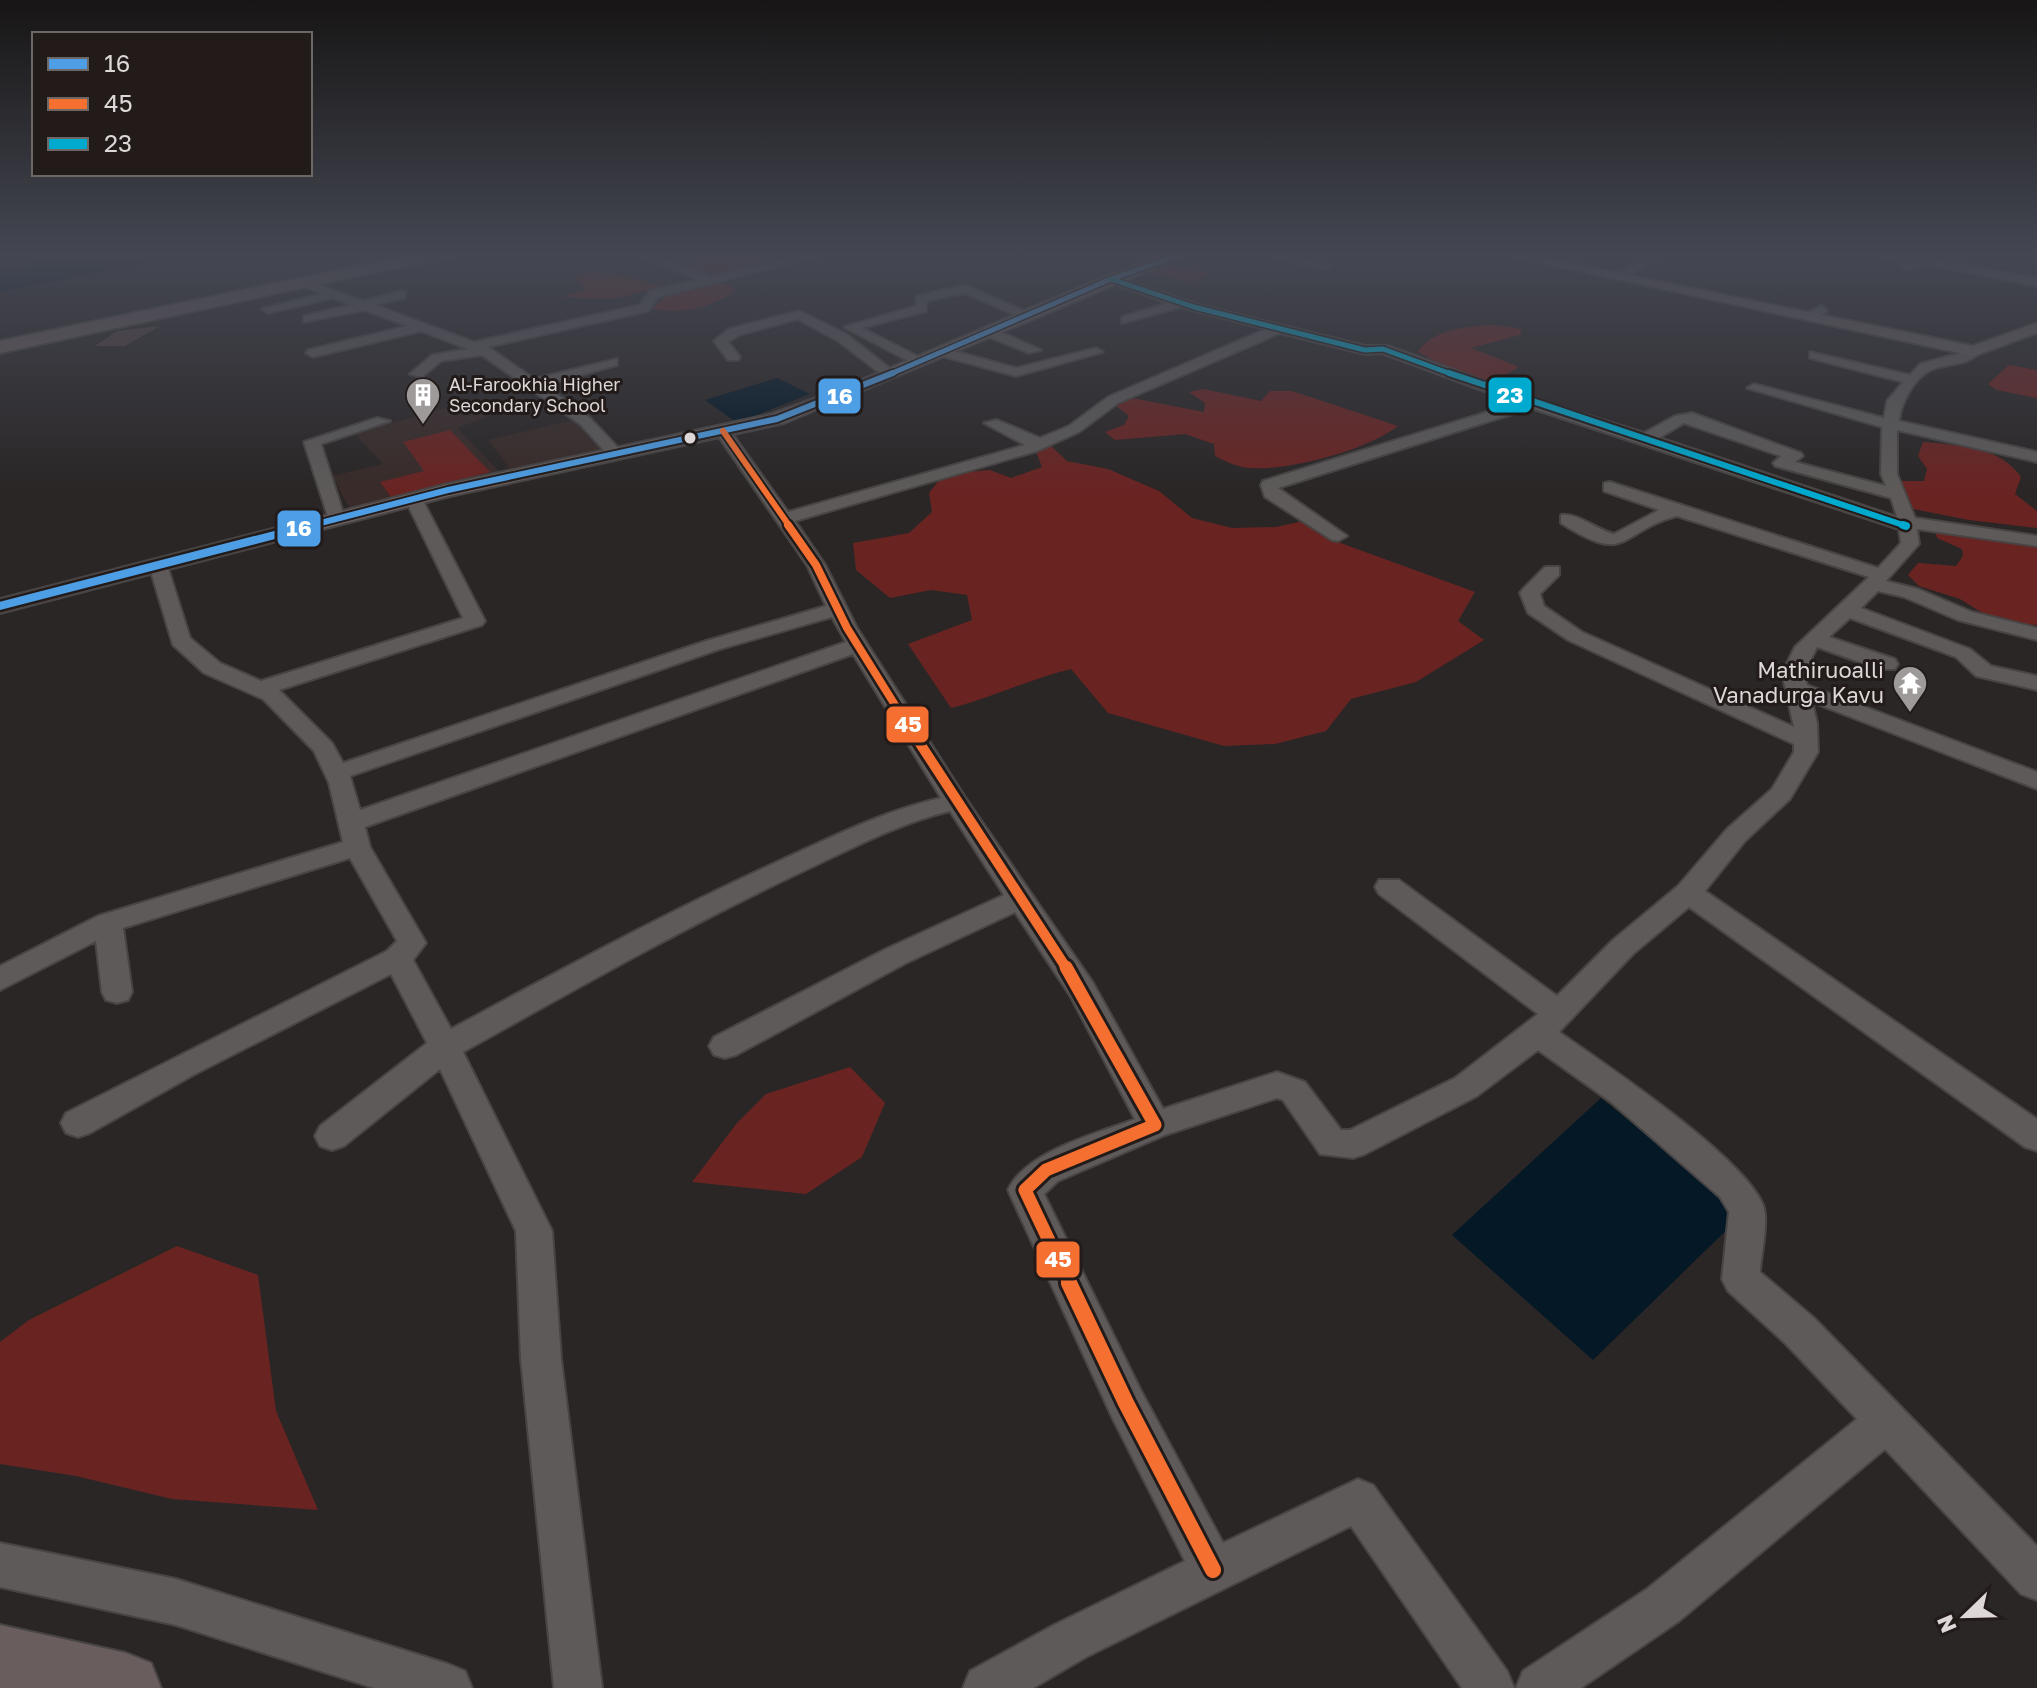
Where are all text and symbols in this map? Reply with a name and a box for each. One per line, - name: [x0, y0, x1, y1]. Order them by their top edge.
- legend: [32, 32, 312, 176]
- text: 16: [104, 48, 130, 77]
- text: 45: [104, 88, 133, 117]
- text: 23: [104, 128, 132, 157]
- place label: Al-Farookhia Higher Secondary School: [449, 373, 620, 416]
- building icon: Al-Farookhia Higher Secondary School: [404, 376, 442, 426]
- line badge: 23: [1487, 376, 1533, 414]
- line badge: 16: [817, 377, 862, 415]
- text: 23: [1497, 381, 1523, 408]
- text: 16: [827, 382, 853, 409]
- unlabelled marker: [682, 430, 698, 446]
- line badge: 16: [276, 509, 322, 548]
- text: 16: [286, 514, 312, 541]
- place label: Mathiruoalli Vanadurga Kavu: [1713, 656, 1884, 708]
- temple icon: Mathiruoalli Vanadurga Kavu: [1891, 664, 1929, 714]
- line badge: 45: [885, 705, 930, 744]
- text: 45: [894, 710, 922, 737]
- line badge: 45: [1035, 1240, 1081, 1279]
- text: 45: [1044, 1245, 1072, 1272]
- north arrow: [1925, 1576, 2005, 1656]
- text: N: [1930, 1611, 1962, 1637]

